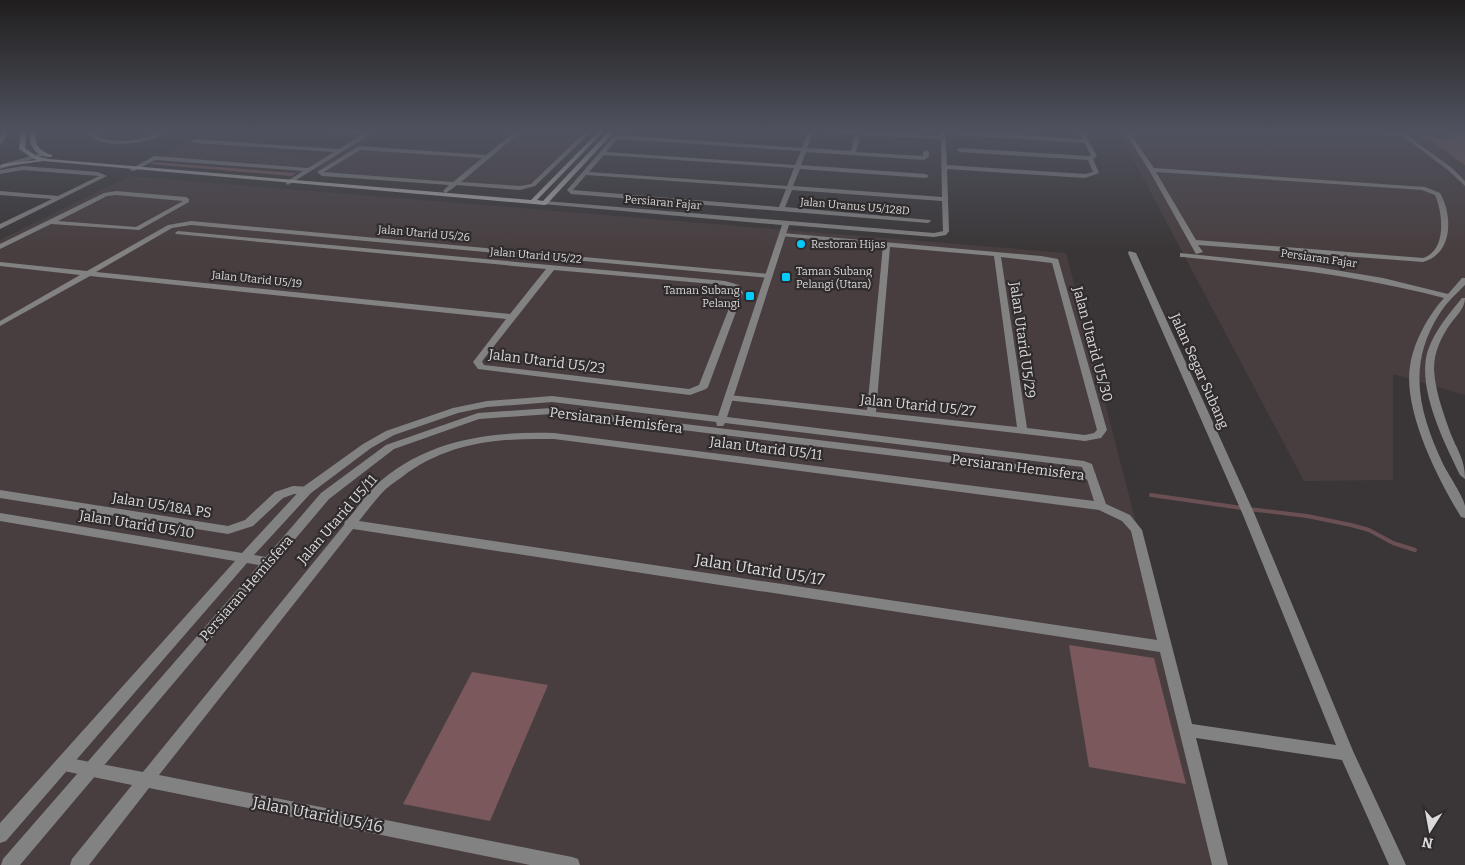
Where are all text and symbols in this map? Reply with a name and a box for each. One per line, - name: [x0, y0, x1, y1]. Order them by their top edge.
- street label: Persiaran Fajar: [624, 193, 702, 212]
- street label: Jalan Uranus U5/128D: [799, 195, 910, 218]
- street label: Jalan Utarid U5/26: [376, 223, 471, 244]
- marker: Restoran Hijas: [795, 238, 807, 250]
- place label: Restoran Hijas: [811, 238, 885, 251]
- street label: Jalan Utarid U5/22: [489, 245, 582, 266]
- street label: Persiaran Fajar: [1280, 247, 1358, 270]
- place label: Taman Subang Pelangi (Utara): [796, 265, 872, 291]
- street label: Jalan Utarid U5/19: [210, 268, 303, 291]
- marker: Taman Subang Pelangi (Utara): [780, 271, 792, 283]
- street label: Jalan Utarid U5/29: [1006, 280, 1039, 399]
- place label: Taman Subang Pelangi: [664, 284, 741, 310]
- street label: Jalan Utarid U5/30: [1069, 284, 1116, 404]
- marker: Taman Subang Pelangi: [744, 290, 756, 302]
- street label: Jalan Segar Subang: [1166, 310, 1233, 432]
- street label: Jalan Utarid U5/23: [487, 346, 606, 377]
- street label: Jalan Utarid U5/27: [858, 391, 977, 420]
- street label: Persiaran Hemisfera: [549, 404, 684, 437]
- street label: Jalan Utarid U5/11: [708, 433, 823, 464]
- street label: Persiaran Hemisfera: [951, 451, 1086, 484]
- street label: Jalan Utarid U5/11: [293, 471, 381, 568]
- street label: Jalan U5/18A PS: [110, 489, 213, 522]
- street label: Jalan Utarid U5/10: [77, 507, 196, 542]
- street label: Persiaran Hemisfera: [196, 532, 297, 644]
- street label: Jalan Utarid U5/17: [693, 550, 826, 589]
- street label: Jalan Utarid U5/16: [250, 792, 385, 836]
- north arrow: [1405, 805, 1455, 855]
- text: N: [1421, 833, 1435, 852]

